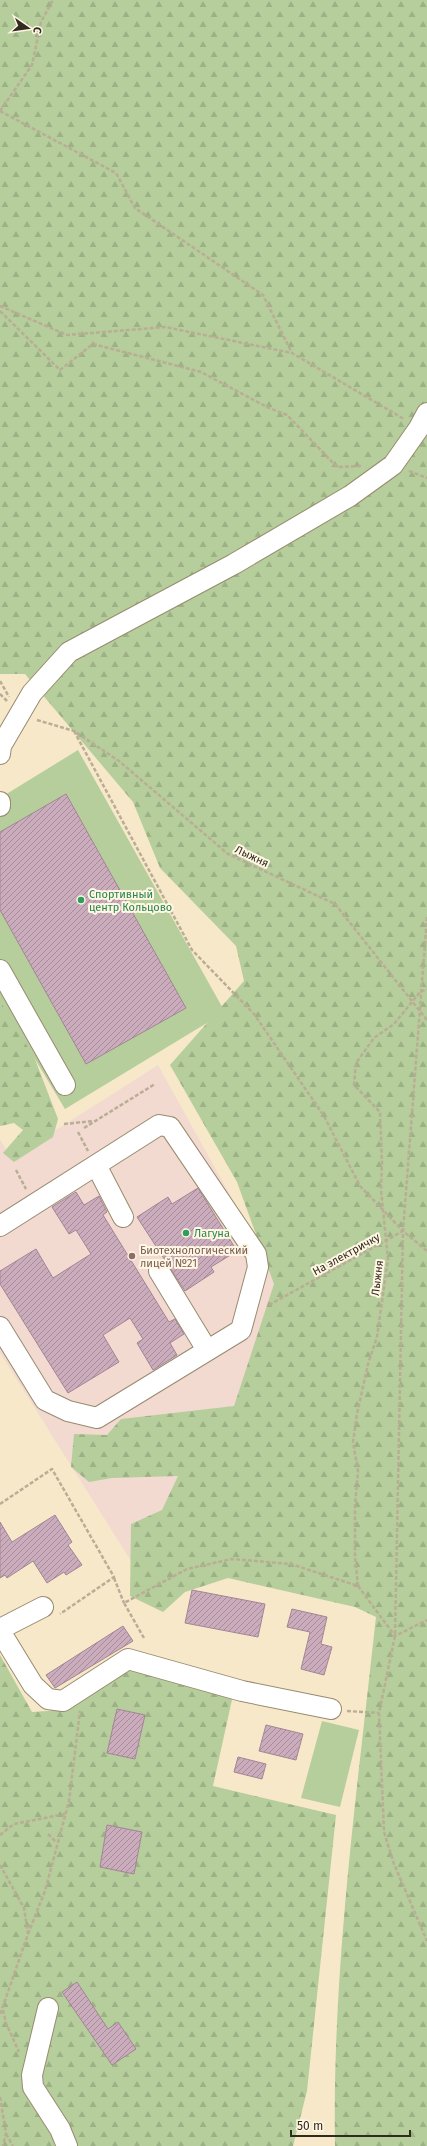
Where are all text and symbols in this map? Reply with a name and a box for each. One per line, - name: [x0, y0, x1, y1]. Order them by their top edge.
- north arrow: [8, 8, 48, 48]
- text: С: [30, 26, 44, 35]
- street label: Лыжня: [233, 843, 271, 870]
- place label: Спортивный центр Кольцово: [89, 888, 172, 914]
- marker: Спортивный центр Кольцово: [76, 895, 86, 905]
- place label: Лагуна: [194, 1227, 230, 1240]
- marker: Лагуна: [181, 1228, 191, 1238]
- street label: На электричку: [310, 1230, 383, 1278]
- place label: Биотехнологический лицей №21: [140, 1244, 248, 1270]
- marker: Биотехнологический лицей №21: [127, 1251, 137, 1261]
- street label: Лыжня: [369, 1259, 386, 1297]
- scale bar: [291, 2112, 410, 2138]
- text: 50 m: [297, 2119, 323, 2133]

